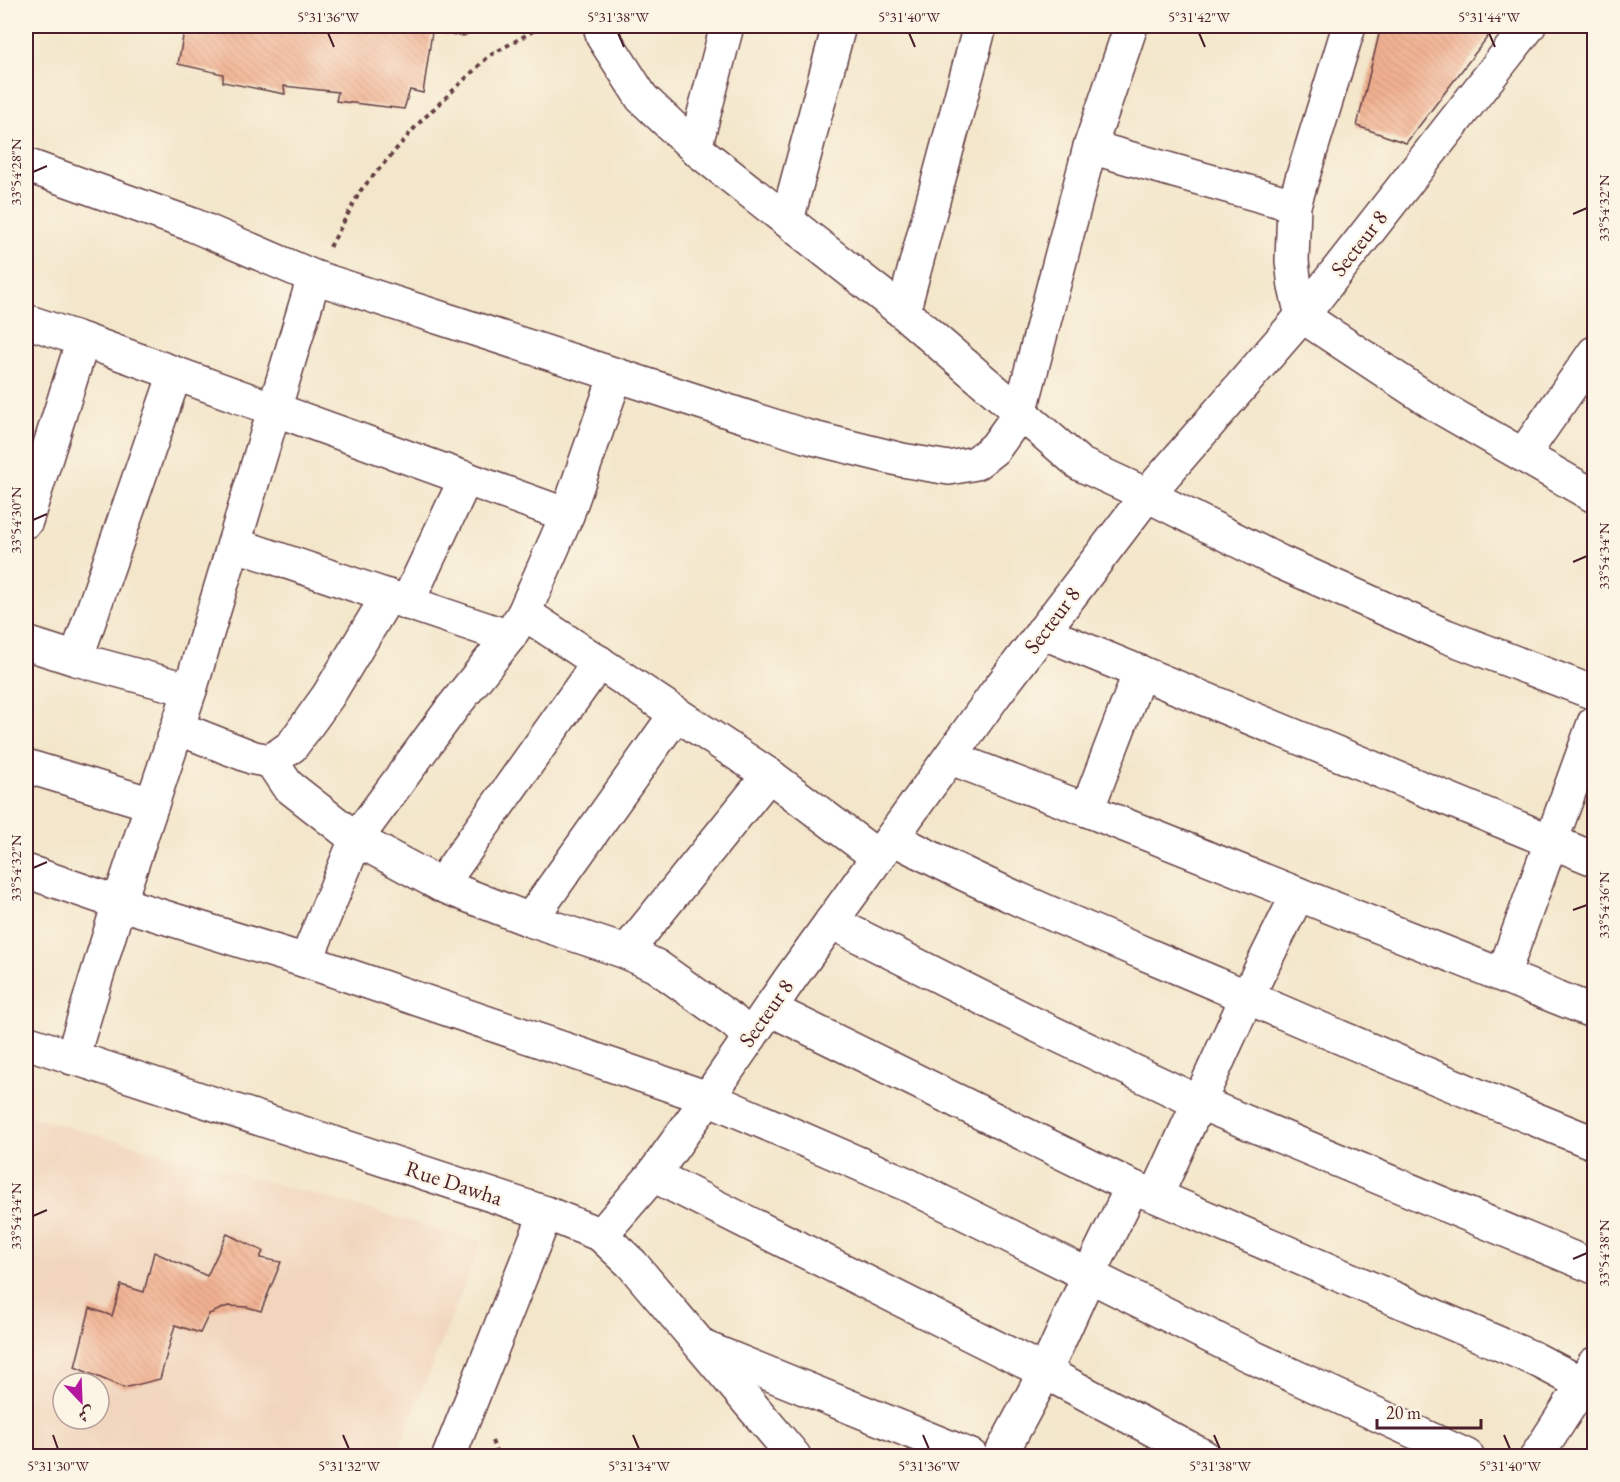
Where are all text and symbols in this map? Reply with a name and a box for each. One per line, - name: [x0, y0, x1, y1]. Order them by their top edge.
- text: 5°31'36"W: [297, 7, 359, 26]
- text: 5°31'38"W: [587, 7, 649, 26]
- text: 5°31'40"W: [878, 7, 940, 26]
- text: 5°31'42"W: [1168, 7, 1230, 26]
- text: 5°31'44"W: [1458, 7, 1520, 26]
- text: 33°54'28"N: [6, 138, 25, 206]
- text: 33°54'32"N: [1594, 174, 1613, 242]
- street label: Secteur 8: [1324, 204, 1394, 282]
- text: 33°54'30"N: [6, 486, 25, 554]
- text: 33°54'34"N: [1594, 522, 1613, 590]
- street label: Secteur 8: [1017, 581, 1087, 659]
- text: 33°54'32"N: [6, 834, 25, 902]
- text: 33°54'36"N: [1594, 871, 1613, 939]
- street label: Secteur 8: [732, 973, 800, 1053]
- street label: Rue Dawha: [402, 1154, 506, 1212]
- text: 33°54'34"N: [6, 1182, 25, 1250]
- text: 33°54'38"N: [1594, 1219, 1613, 1287]
- north arrow: [51, 1371, 111, 1431]
- scale bar: [1377, 1392, 1480, 1430]
- text: 20 m: [1386, 1401, 1421, 1424]
- text: ش: [75, 1402, 98, 1427]
- text: 5°31'30"W: [27, 1456, 89, 1475]
- text: 5°31'32"W: [318, 1456, 380, 1475]
- text: 5°31'34"W: [608, 1456, 670, 1475]
- text: 5°31'36"W: [898, 1456, 960, 1475]
- text: 5°31'38"W: [1189, 1456, 1251, 1475]
- text: 5°31'40"W: [1479, 1456, 1541, 1475]

